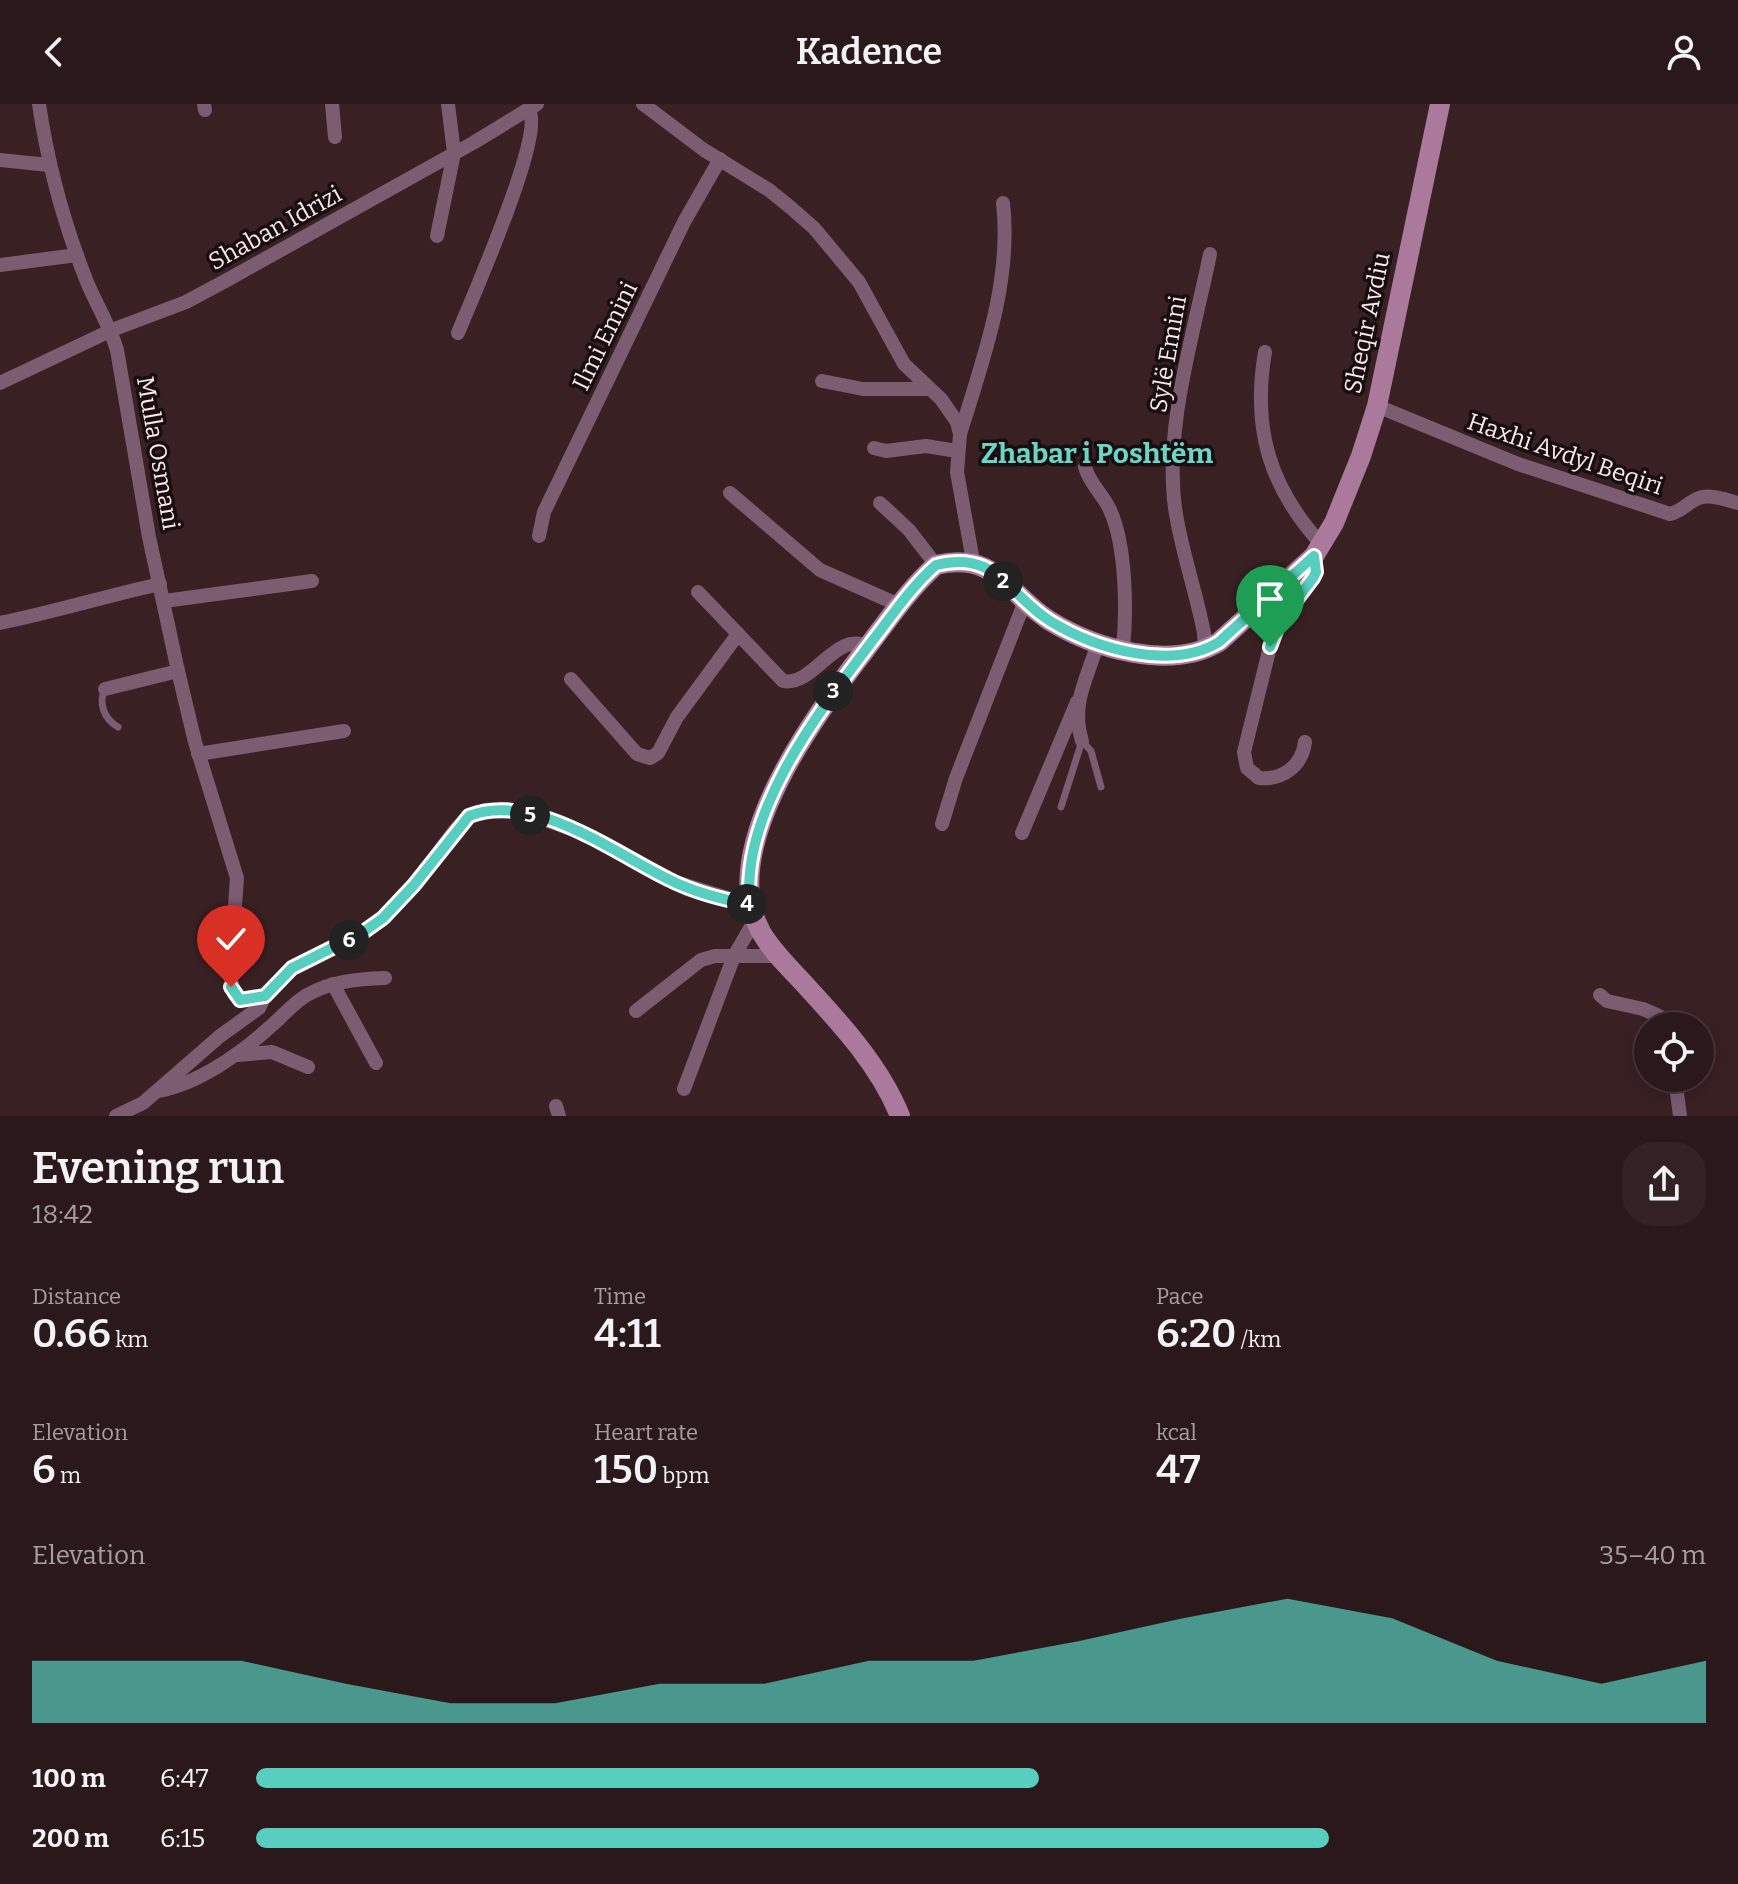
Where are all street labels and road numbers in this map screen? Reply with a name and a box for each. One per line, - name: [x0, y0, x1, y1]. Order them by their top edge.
- street label: Shaban Idrizi: [204, 180, 346, 276]
- street label: Sheqir Avdiu: [1338, 250, 1396, 396]
- street label: Ilmi Emini: [567, 277, 643, 395]
- street label: Sylë Emini: [1144, 293, 1192, 415]
- street label: Mulla Osmani: [131, 374, 185, 532]
- street label: Haxhi Avdyl Beqiri: [1464, 407, 1666, 501]

